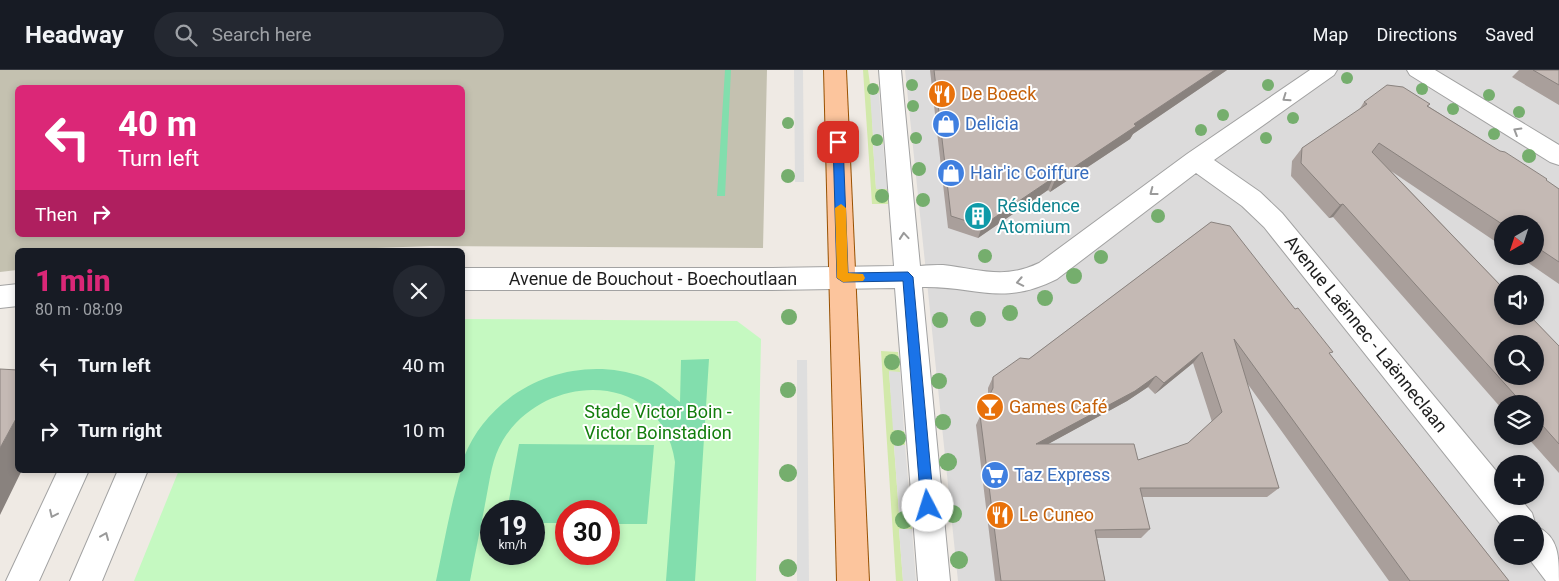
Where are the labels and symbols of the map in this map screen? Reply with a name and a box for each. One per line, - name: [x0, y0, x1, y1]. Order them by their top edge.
- restaurant icon: De Boeck: [927, 79, 957, 109]
- place label: De Boeck: [961, 83, 1037, 104]
- one-way arrow: [1282, 92, 1291, 101]
- shop icon: Delicia: [931, 109, 961, 139]
- place label: Delicia: [965, 113, 1019, 134]
- pin: [817, 121, 859, 163]
- one-way arrow: [1514, 127, 1523, 137]
- shop icon: Hair'ic Coiffure: [936, 158, 966, 188]
- place label: Hair'ic Coiffure: [970, 162, 1089, 183]
- one-way arrow: [1149, 186, 1159, 195]
- place label: Résidence Atomium: [997, 195, 1080, 237]
- building icon: Résidence Atomium: [963, 201, 993, 231]
- north arrow: [1494, 215, 1544, 265]
- street label: Avenue Laënnec - Laënneclaan: [1281, 231, 1452, 436]
- one-way arrow: [899, 232, 910, 240]
- street label: Avenue de Bouchout - Boechoutlaan: [509, 268, 797, 289]
- one-way arrow: [1015, 277, 1024, 287]
- bar icon: Games Café: [975, 392, 1005, 422]
- place label: Games Café: [1009, 396, 1107, 417]
- park label: Stade Victor Boin - Victor Boinstadion: [584, 401, 732, 443]
- supermarket icon: Taz Express: [980, 460, 1010, 490]
- place label: Taz Express: [1014, 464, 1110, 485]
- position arrow: [901, 479, 953, 531]
- speed limit sign: 30: [555, 500, 620, 565]
- restaurant icon: Le Cuneo: [985, 500, 1015, 530]
- place label: Le Cuneo: [1019, 504, 1094, 525]
- one-way arrow: [49, 509, 60, 518]
- one-way arrow: [99, 532, 110, 541]

